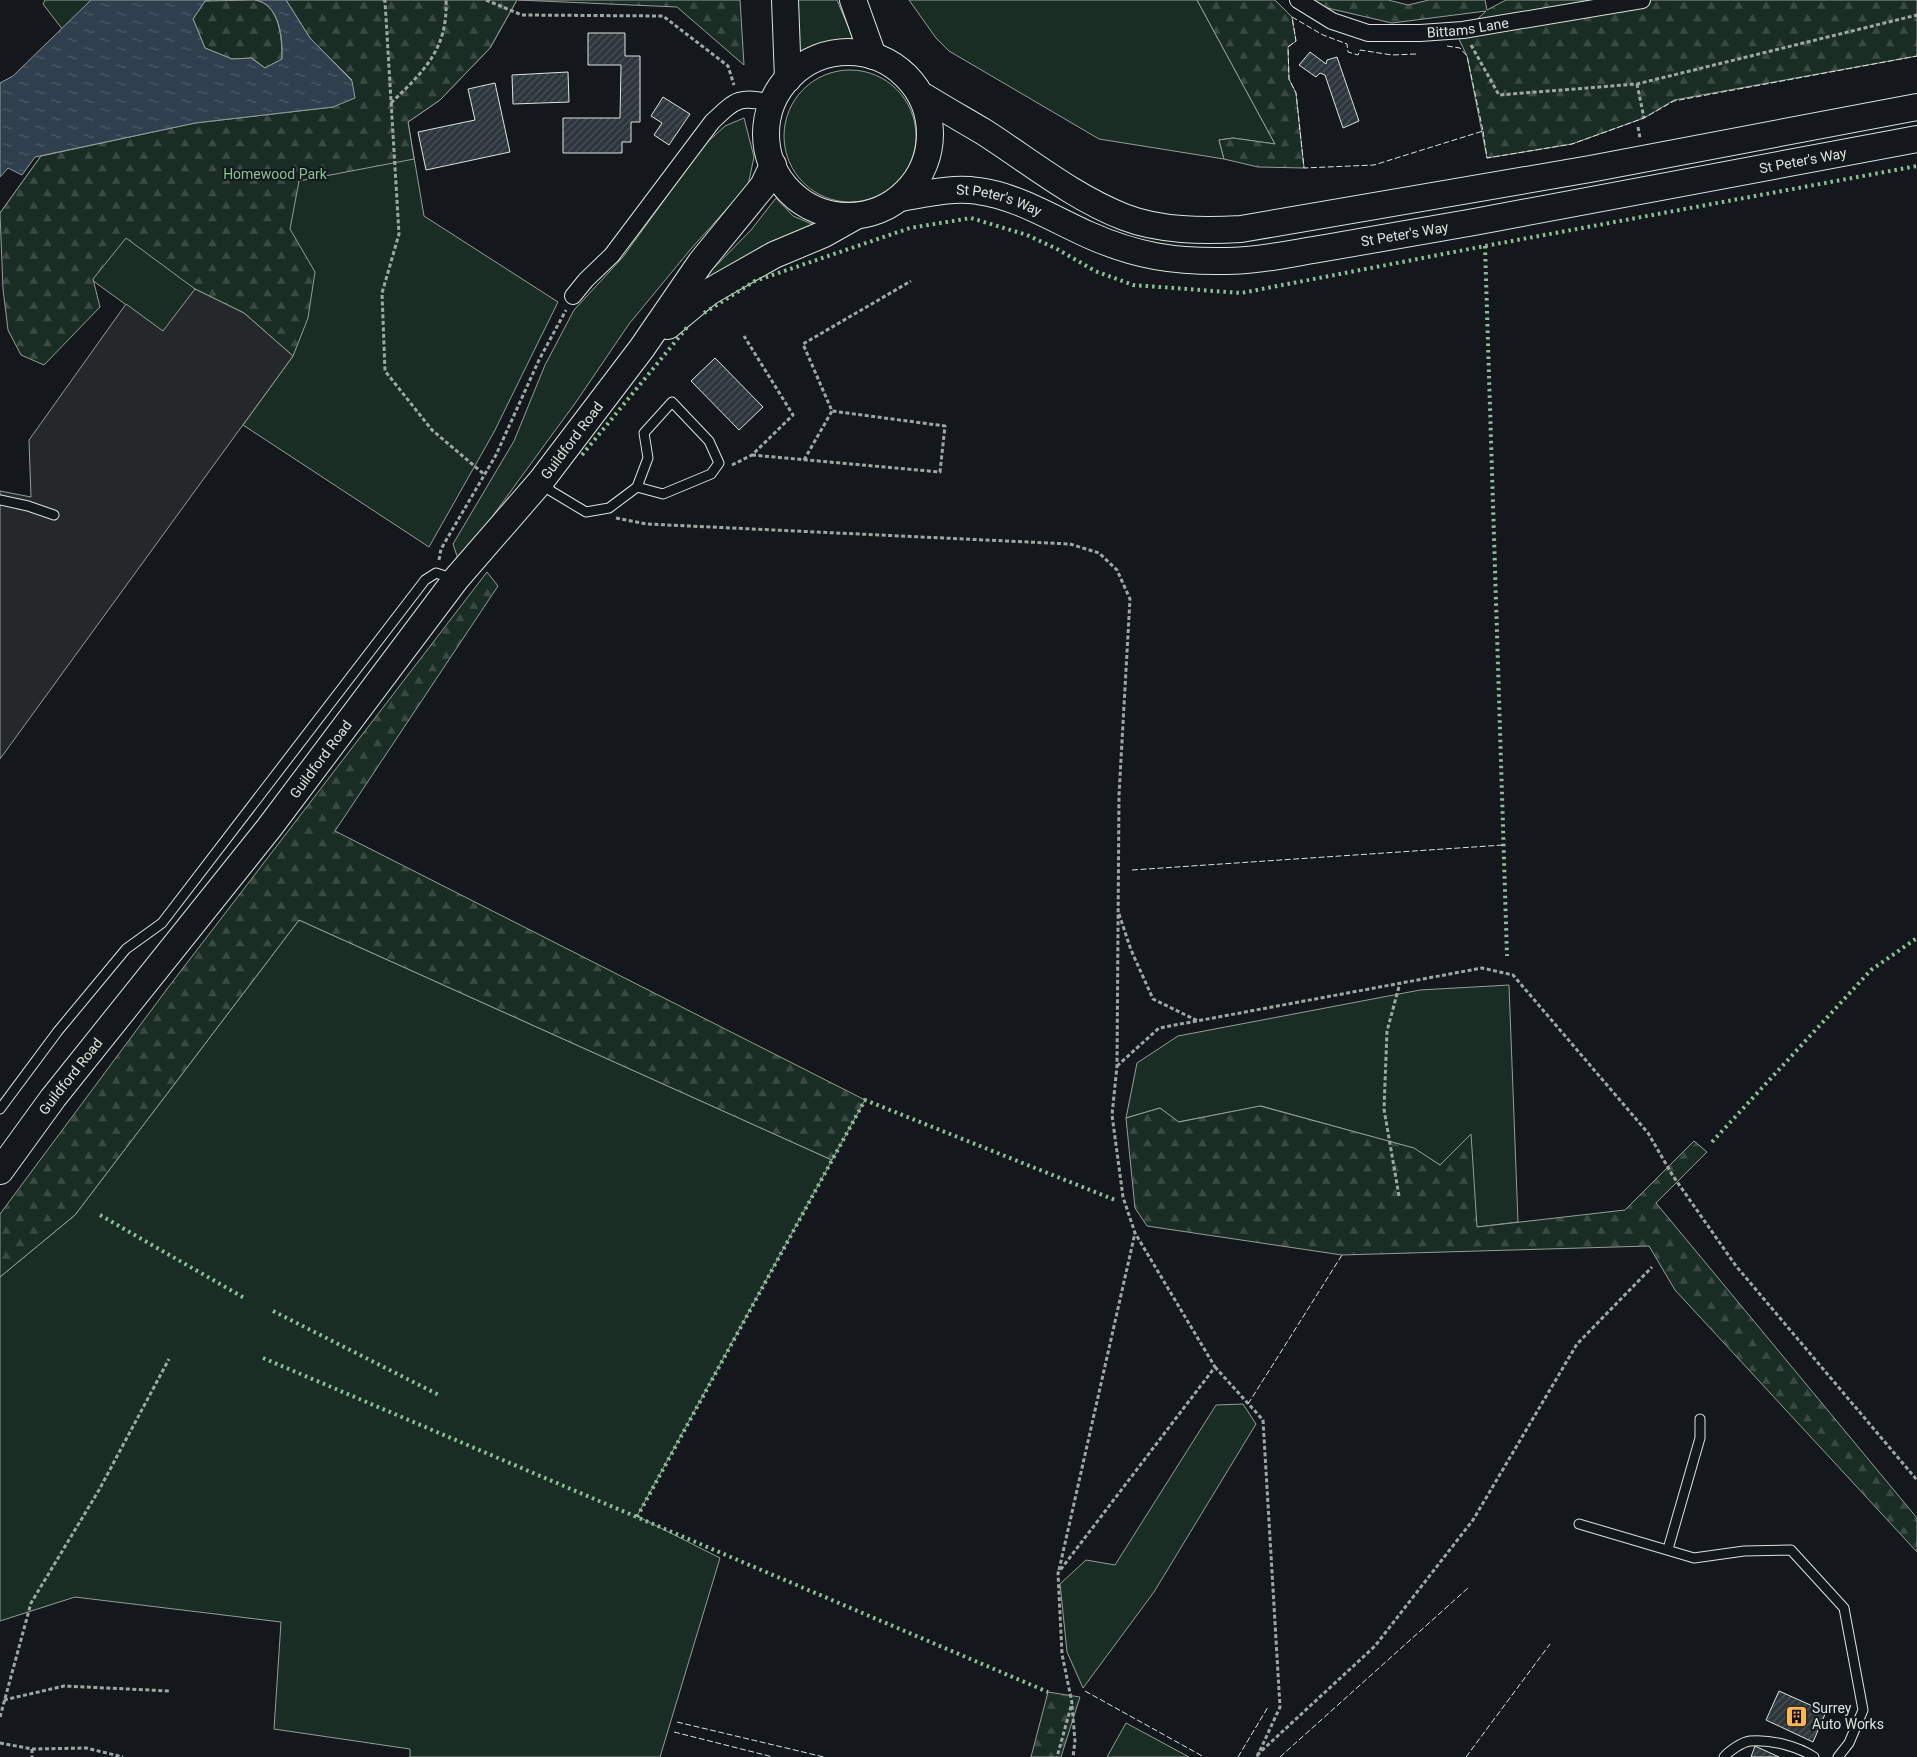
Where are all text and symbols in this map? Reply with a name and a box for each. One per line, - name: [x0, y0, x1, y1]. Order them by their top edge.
- street label: Bittams Lane: [1426, 14, 1510, 40]
- street label: St Peter's Way: [1758, 144, 1848, 177]
- park label: Homewood Park: [223, 166, 328, 182]
- street label: St Peter's Way: [956, 182, 1045, 219]
- street label: St Peter's Way: [1360, 219, 1450, 250]
- street label: Guildford Road: [537, 399, 606, 482]
- street label: Guildford Road: [286, 717, 355, 801]
- street label: Guildford Road: [36, 1035, 106, 1118]
- place label: Surrey Auto Works: [1812, 1700, 1884, 1732]
- building icon: Surrey Auto Works: [1784, 1704, 1808, 1728]

